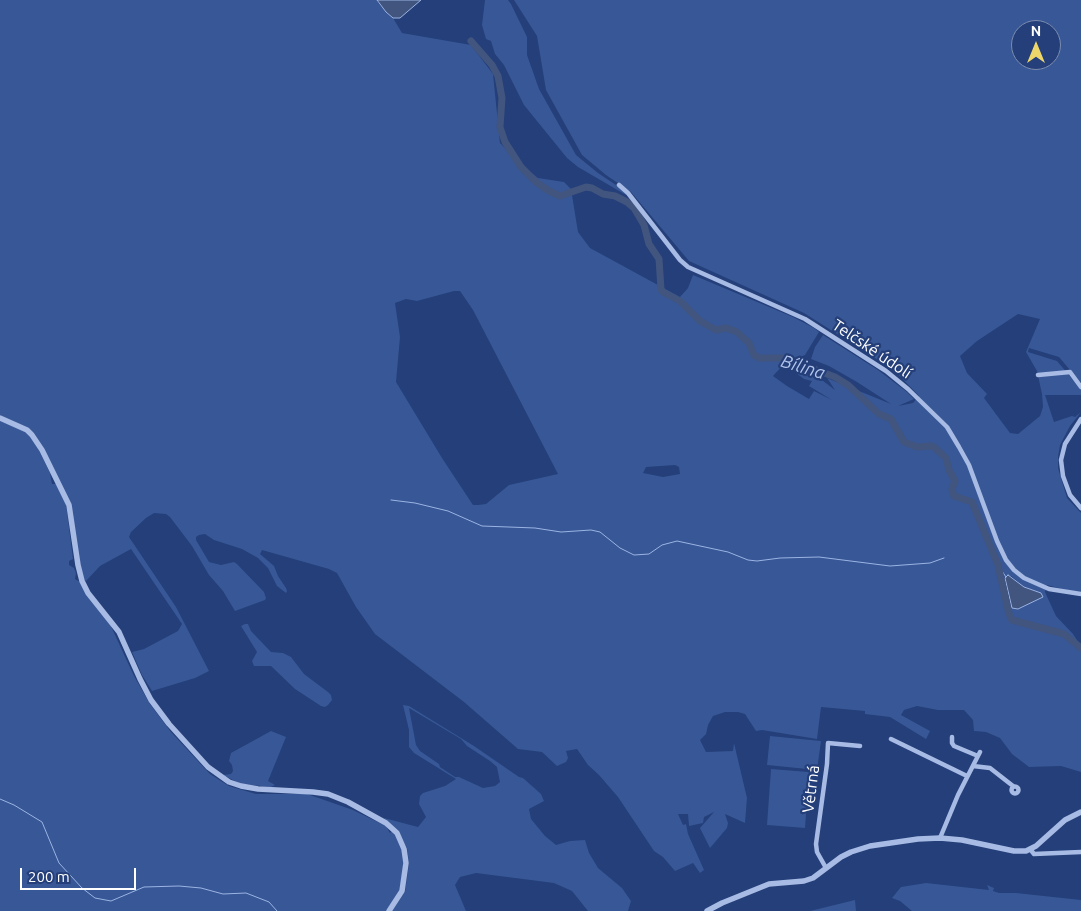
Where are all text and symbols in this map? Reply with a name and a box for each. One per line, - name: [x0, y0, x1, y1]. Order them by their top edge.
- north arrow: [1011, 20, 1061, 70]
- text: N: [1031, 23, 1041, 39]
- street label: Telčské údolí: [829, 315, 915, 383]
- water label: Bílina: [778, 350, 828, 384]
- street label: Větrná: [799, 764, 823, 814]
- scale bar: [22, 858, 139, 890]
- text: 200 m: [28, 868, 70, 885]

